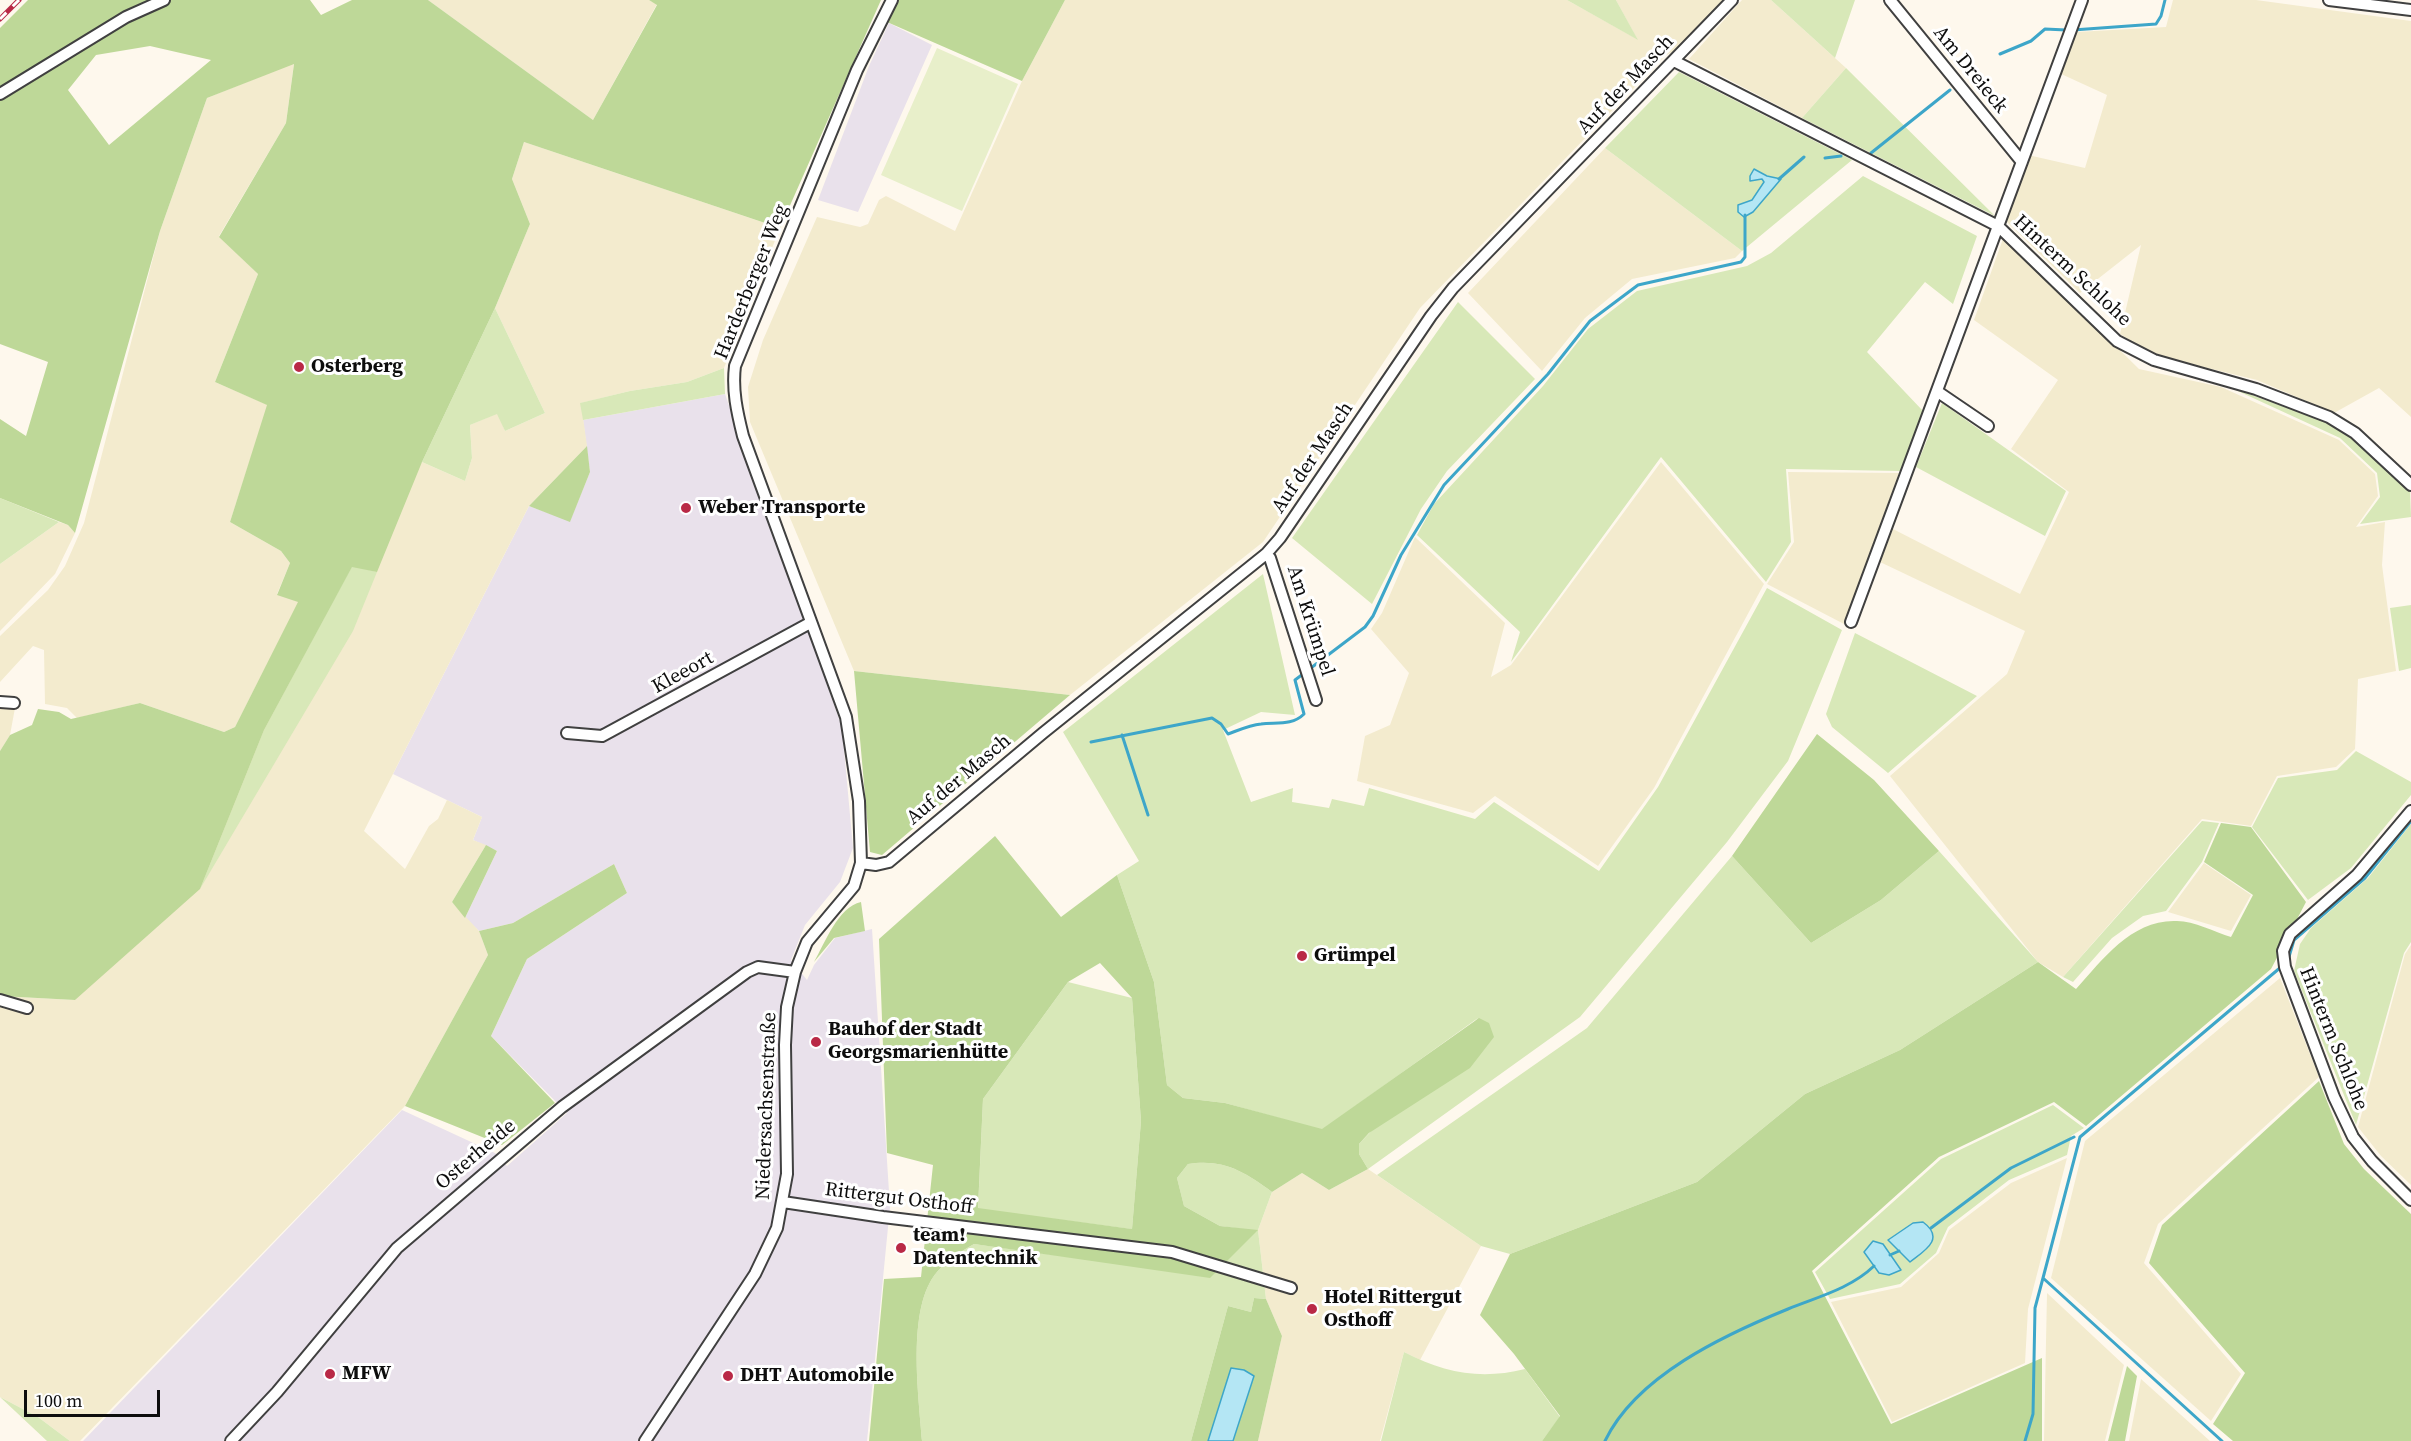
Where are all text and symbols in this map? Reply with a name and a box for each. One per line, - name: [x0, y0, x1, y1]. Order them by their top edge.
- street label: Am Dreieck: [1928, 22, 2012, 118]
- street label: Auf der Masch: [1573, 30, 1679, 140]
- street label: Harderberger Weg: [710, 201, 794, 363]
- street label: Hinterm Schlohe: [2008, 210, 2136, 332]
- place label: Osterberg: [311, 355, 403, 379]
- marker: Osterberg: [292, 360, 306, 374]
- street label: Auf der Masch: [1267, 398, 1359, 518]
- place label: Weber Transporte: [698, 496, 865, 520]
- marker: Weber Transporte: [679, 501, 693, 515]
- street label: Am Krümpel: [1281, 563, 1339, 679]
- street label: Kleeort: [648, 647, 718, 699]
- street label: Auf der Masch: [902, 729, 1016, 831]
- place label: Grümpel: [1314, 944, 1396, 968]
- marker: Grümpel: [1295, 949, 1309, 963]
- street label: Hinterm Schlohe: [2293, 964, 2373, 1114]
- street label: Niedersachsenstraße: [752, 1012, 782, 1200]
- place label: Bauhof der Stadt Georgsmarienhütte: [828, 1018, 1008, 1065]
- marker: Bauhof der Stadt Georgsmarienhütte: [809, 1035, 823, 1049]
- street label: Osterheide: [431, 1114, 521, 1196]
- street label: Rittergut Osthoff: [823, 1178, 975, 1220]
- place label: team! Datentechnik: [913, 1224, 1037, 1271]
- marker: team! Datentechnik: [894, 1241, 908, 1255]
- place label: Hotel Rittergut Osthoff: [1324, 1286, 1462, 1333]
- marker: Hotel Rittergut Osthoff: [1305, 1302, 1319, 1316]
- place label: MFW: [342, 1362, 391, 1386]
- place label: DHT Automobile: [740, 1364, 894, 1388]
- marker: MFW: [323, 1367, 337, 1381]
- marker: DHT Automobile: [721, 1369, 735, 1383]
- scale bar: [27, 1378, 164, 1416]
- text: 100 m: [35, 1388, 82, 1413]

